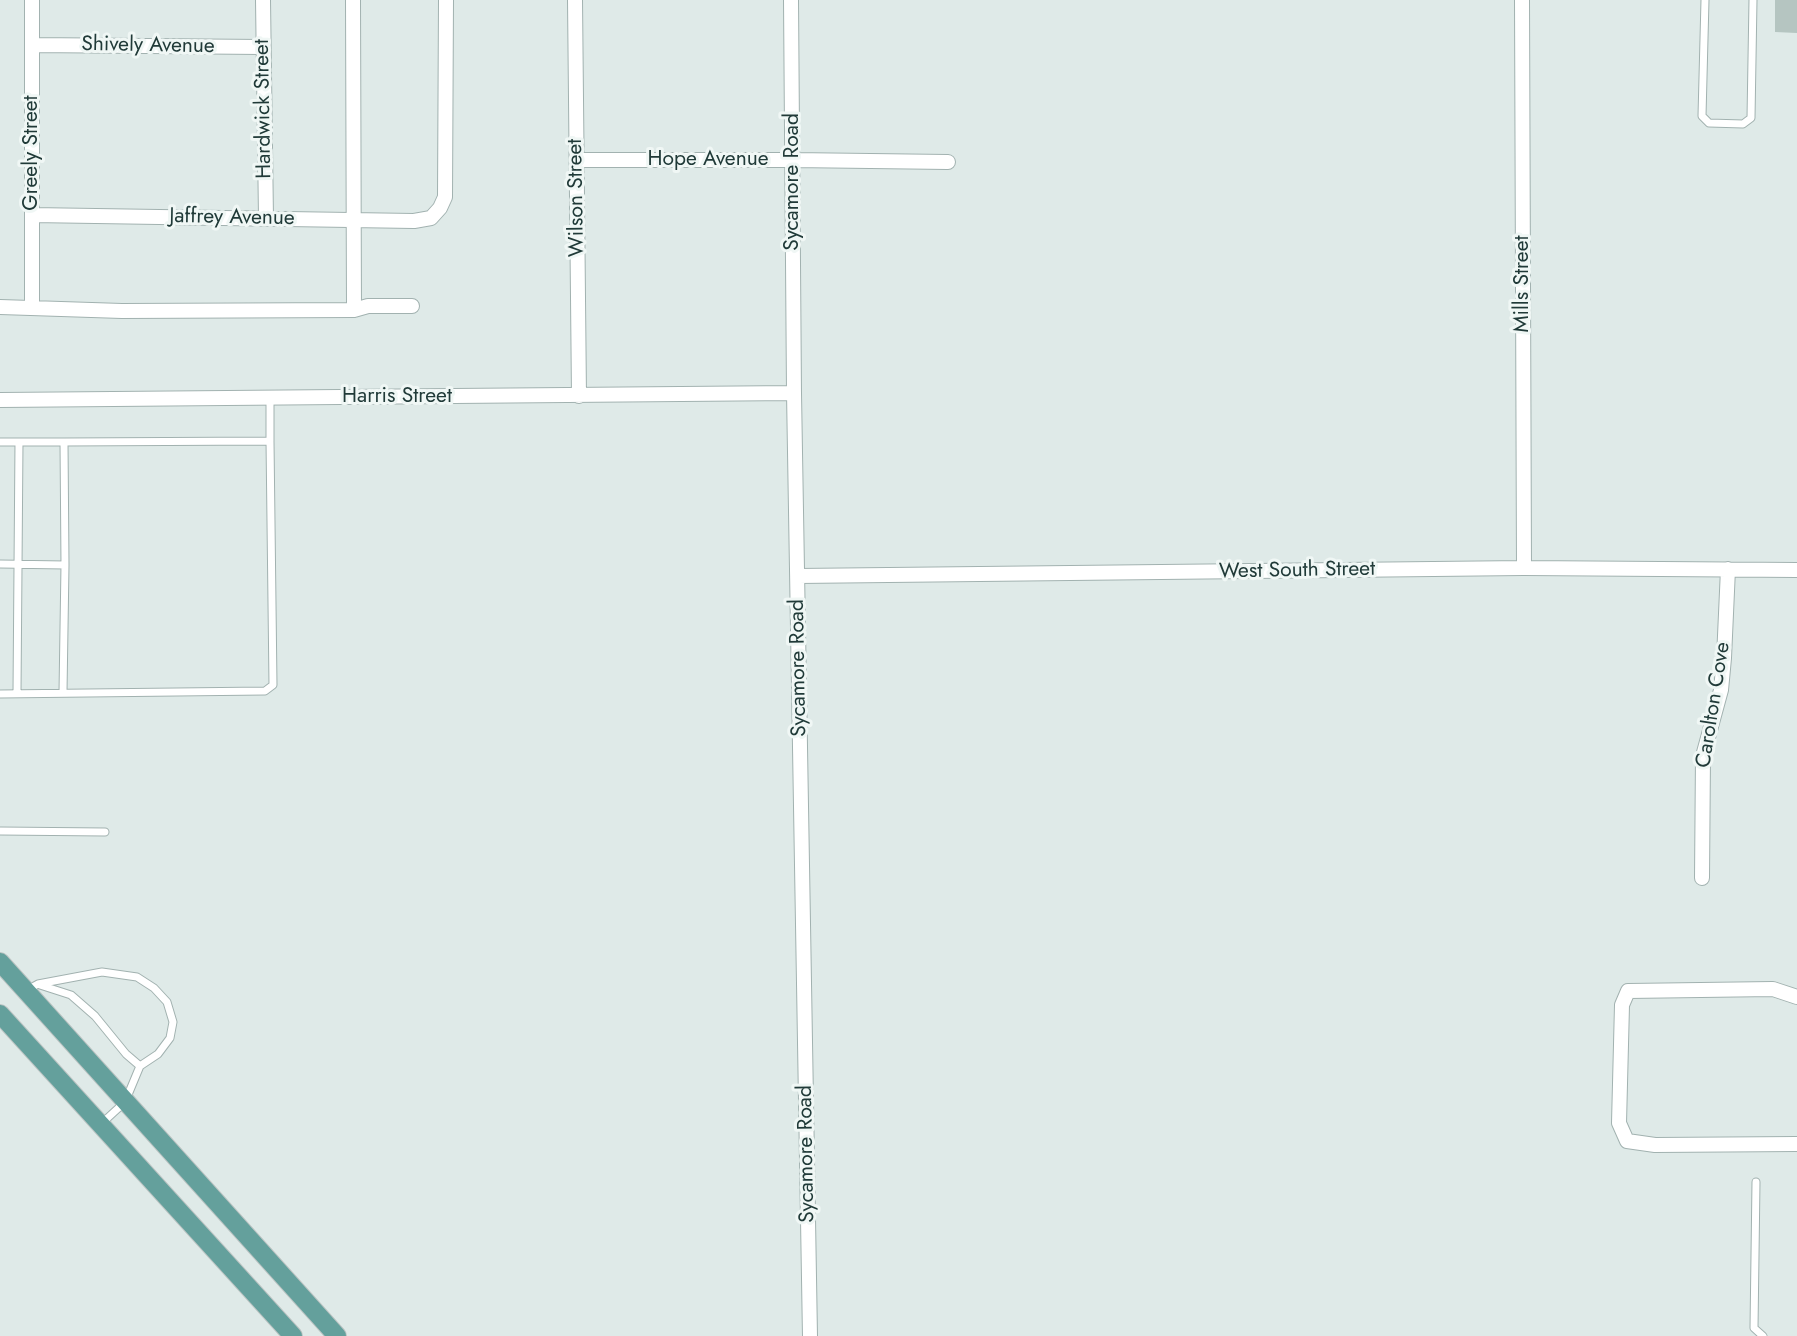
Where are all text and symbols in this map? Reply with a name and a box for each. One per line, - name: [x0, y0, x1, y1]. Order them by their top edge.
- street label: Shively Avenue: [81, 32, 215, 60]
- street label: Hardwick Street: [250, 39, 278, 179]
- street label: Greely Street: [19, 95, 45, 211]
- street label: Sycamore Road: [780, 113, 806, 251]
- street label: Wilson Street: [563, 139, 591, 257]
- street label: Hope Avenue: [648, 147, 768, 173]
- street label: Jaffrey Avenue: [169, 204, 295, 232]
- street label: Mills Street: [1510, 236, 1536, 332]
- street label: Harris Street: [342, 384, 452, 410]
- street label: West South Street: [1219, 557, 1375, 585]
- street label: Sycamore Road: [785, 599, 813, 737]
- street label: Carolton Cove: [1692, 640, 1736, 770]
- street label: Sycamore Road: [793, 1085, 821, 1223]

